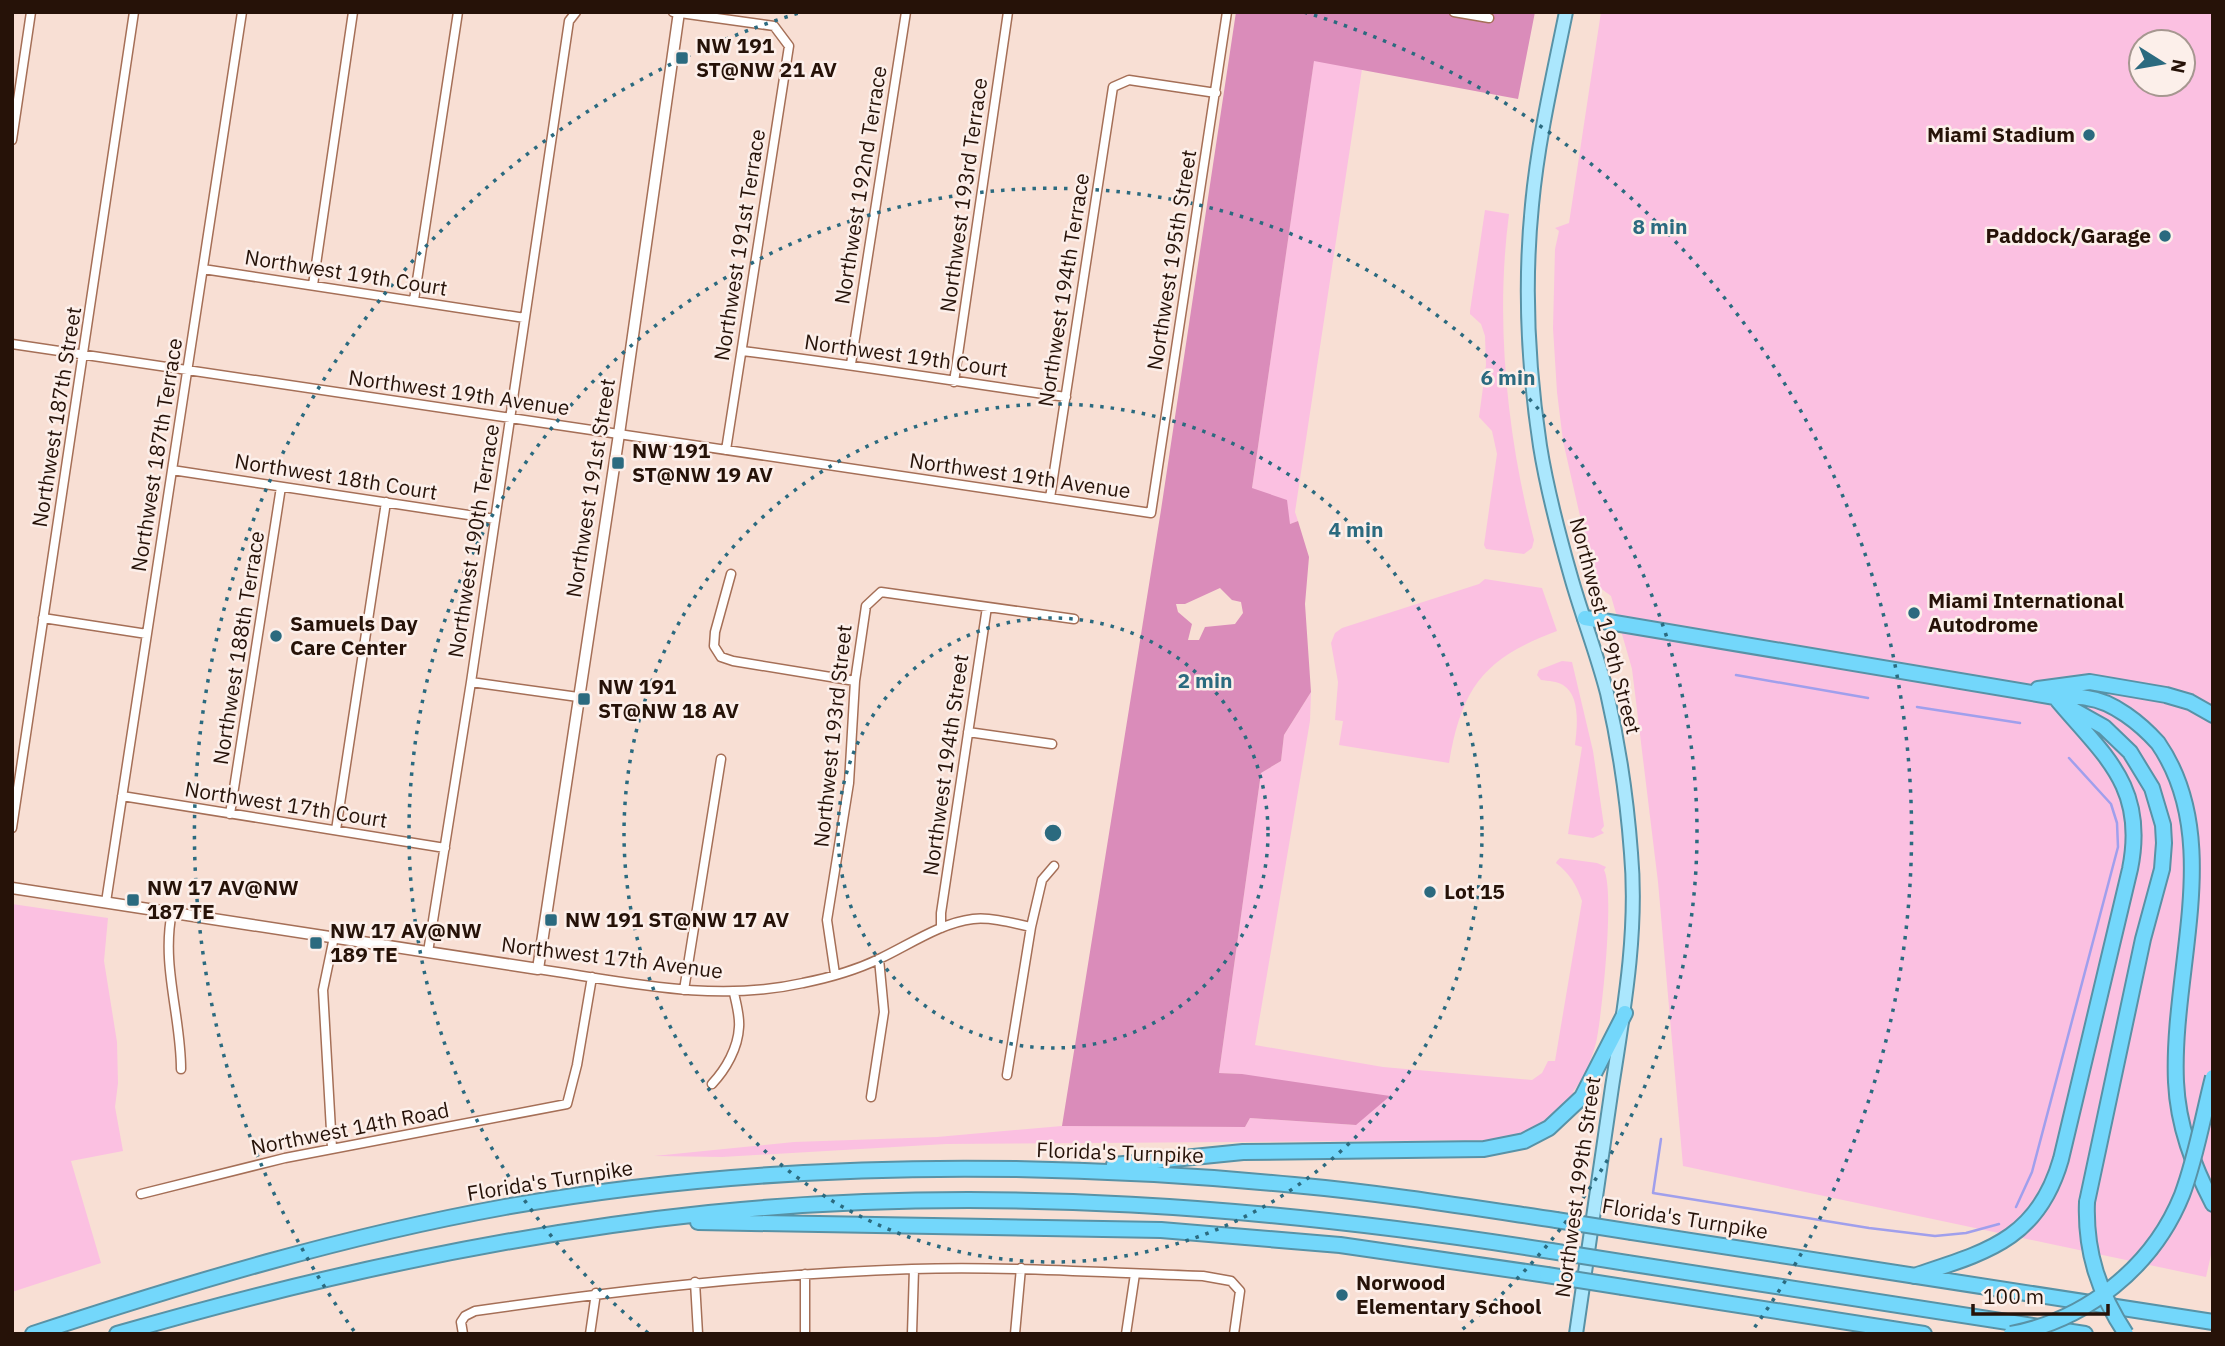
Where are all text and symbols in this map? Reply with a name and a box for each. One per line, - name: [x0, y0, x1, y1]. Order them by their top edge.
- north arrow: [2127, 28, 2197, 98]
- place label: NW 191 ST@NW 21 AV: [696, 31, 837, 83]
- marker: NW 191 ST@NW 21 AV: [674, 50, 690, 66]
- text: N: [2166, 57, 2192, 75]
- street label: Northwest 192nd Terrace: [827, 64, 893, 306]
- street label: Northwest 193rd Terrace: [933, 76, 993, 314]
- place label: Miami Stadium: [1927, 120, 2075, 148]
- street label: Northwest 191st Terrace: [707, 127, 771, 363]
- marker: Miami Stadium: [2081, 127, 2097, 143]
- street label: Northwest 195th Street: [1140, 147, 1202, 372]
- street label: Northwest 194th Terrace: [1031, 171, 1095, 409]
- text: 8 min: [1633, 212, 1687, 240]
- place label: Paddock/Garage: [1986, 221, 2151, 249]
- marker: Paddock/Garage: [2157, 228, 2173, 244]
- street label: Northwest 19th Court: [243, 242, 450, 302]
- street label: Northwest 187th Street: [25, 304, 87, 529]
- street label: Northwest 19th Court: [803, 327, 1010, 383]
- street label: Northwest 187th Terrace: [124, 336, 188, 574]
- street label: Northwest 19th Avenue: [347, 363, 572, 421]
- text: 6 min: [1481, 363, 1535, 391]
- street label: Northwest 191st Street: [559, 376, 621, 599]
- street label: Northwest 190th Terrace: [441, 422, 505, 660]
- place label: NW 191 ST@NW 19 AV: [632, 436, 773, 488]
- street label: Northwest 18th Court: [233, 446, 440, 506]
- street label: Northwest 19th Avenue: [908, 446, 1133, 504]
- marker: NW 191 ST@NW 19 AV: [610, 455, 626, 471]
- street label: Northwest 199th Street: [1564, 514, 1648, 737]
- text: 4 min: [1329, 515, 1383, 543]
- street label: Northwest 188th Terrace: [206, 529, 270, 767]
- place label: Miami International Autodrome: [1928, 586, 2124, 638]
- marker: Miami International Autodrome: [1906, 605, 1922, 621]
- place label: Samuels Day Care Center: [290, 609, 418, 661]
- street label: Northwest 193rd Street: [806, 623, 858, 849]
- marker: Samuels Day Care Center: [268, 628, 284, 644]
- street label: Northwest 194th Street: [916, 652, 974, 877]
- text: 2 min: [1178, 666, 1232, 694]
- place label: NW 191 ST@NW 18 AV: [598, 672, 739, 724]
- marker: NW 191 ST@NW 18 AV: [576, 691, 592, 707]
- street label: Northwest 17th Court: [183, 774, 390, 834]
- centre of rings: [1041, 821, 1065, 845]
- place label: NW 17 AV@NW 187 TE: [147, 873, 299, 925]
- place label: Lot 15: [1444, 877, 1505, 905]
- marker: Lot 15: [1422, 884, 1438, 900]
- marker: NW 17 AV@NW 187 TE: [125, 892, 141, 908]
- place label: NW 191 ST@NW 17 AV: [565, 905, 790, 933]
- marker: NW 191 ST@NW 17 AV: [543, 912, 559, 928]
- place label: NW 17 AV@NW 189 TE: [330, 916, 482, 968]
- street label: Northwest 17th Avenue: [500, 930, 725, 984]
- marker: NW 17 AV@NW 189 TE: [308, 935, 324, 951]
- street label: Northwest 199th Street: [1548, 1074, 1606, 1299]
- street label: Northwest 14th Road: [248, 1095, 451, 1161]
- street label: Florida's Turnpike: [1036, 1135, 1204, 1169]
- street label: Florida's Turnpike: [465, 1153, 635, 1207]
- street label: Florida's Turnpike: [1600, 1191, 1770, 1245]
- place label: Norwood Elementary School: [1356, 1268, 1541, 1320]
- scale bar: [1973, 1272, 2108, 1316]
- text: 100 m: [1983, 1282, 2044, 1310]
- marker: Norwood Elementary School: [1334, 1287, 1350, 1303]

